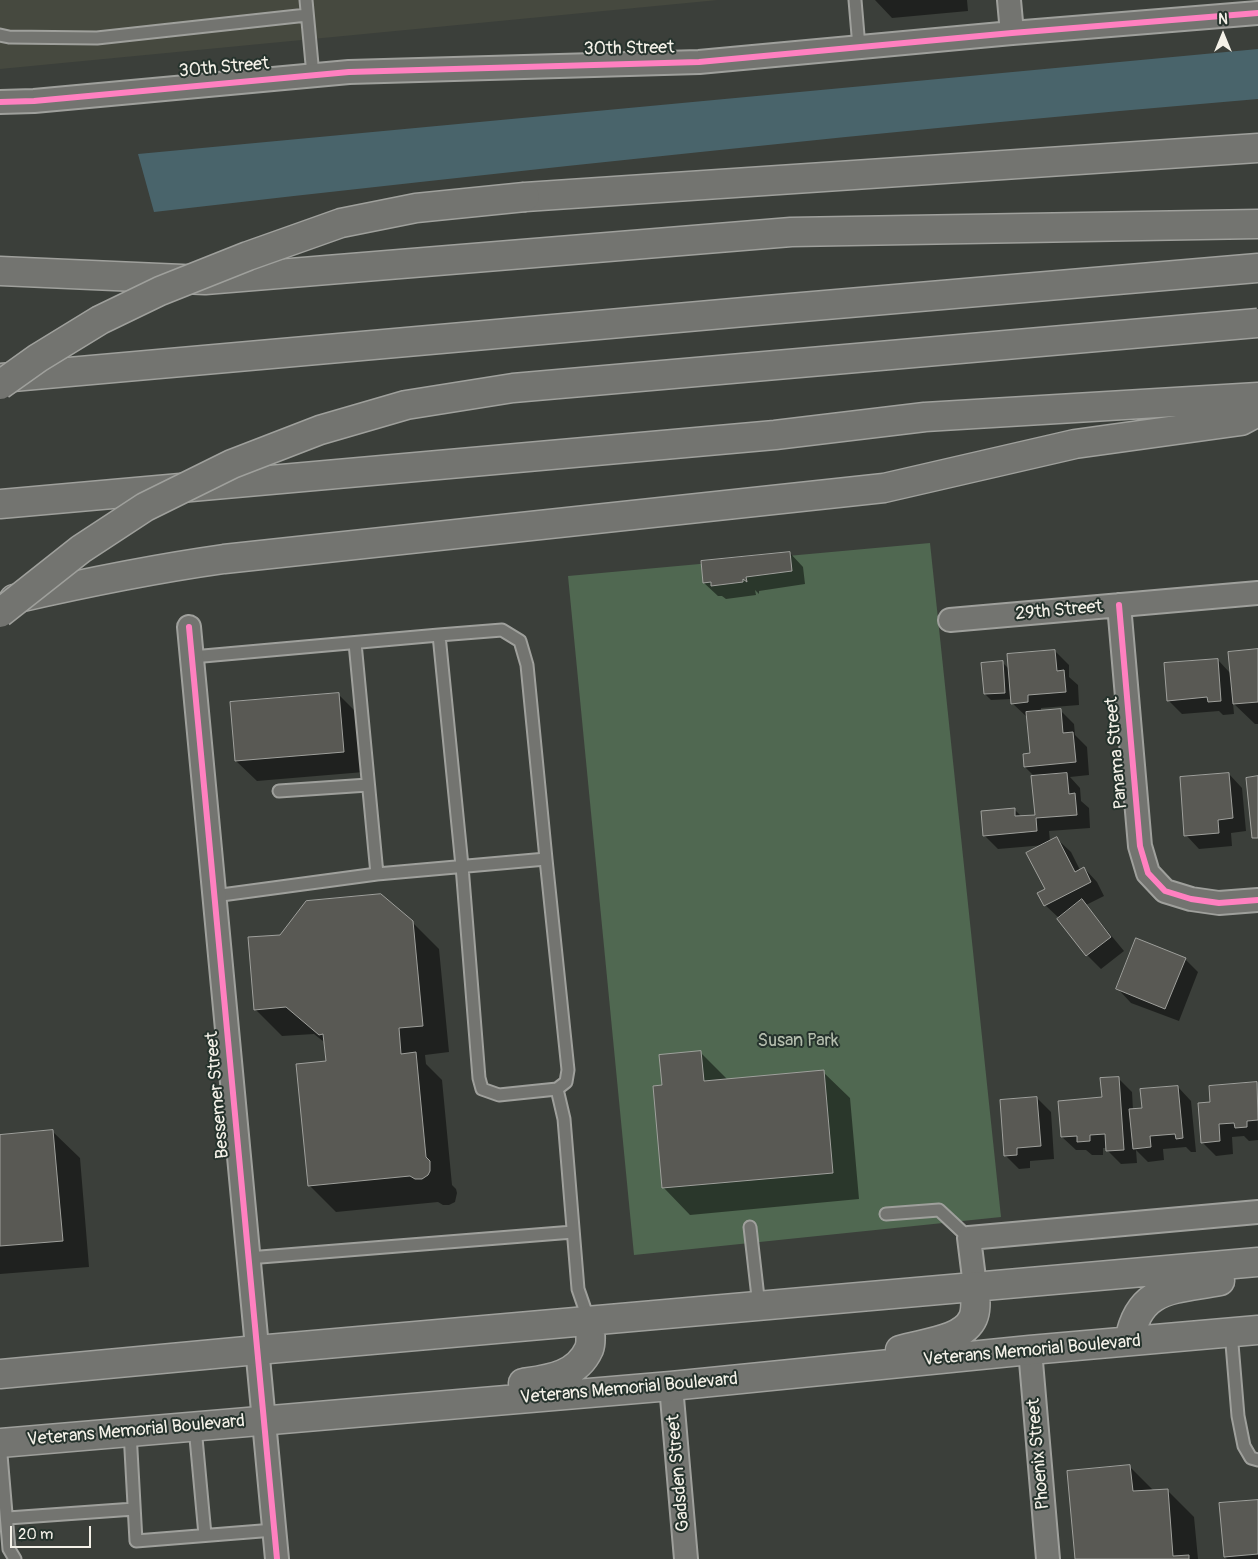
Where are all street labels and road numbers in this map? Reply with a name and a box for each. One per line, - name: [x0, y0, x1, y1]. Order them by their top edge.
- street label: 30th Street: [583, 37, 675, 61]
- street label: 30th Street: [178, 53, 270, 83]
- street label: 29th Street: [1014, 596, 1104, 626]
- street label: Panama Street: [1101, 696, 1133, 810]
- street label: Bessemer Street: [202, 1030, 234, 1160]
- street label: Veterans Memorial Boulevard: [922, 1331, 1142, 1371]
- street label: Veterans Memorial Boulevard: [519, 1369, 739, 1409]
- street label: Phoenix Street: [1023, 1397, 1055, 1511]
- street label: Veterans Memorial Boulevard: [26, 1411, 246, 1451]
- street label: Gadsden Street: [663, 1413, 695, 1533]

